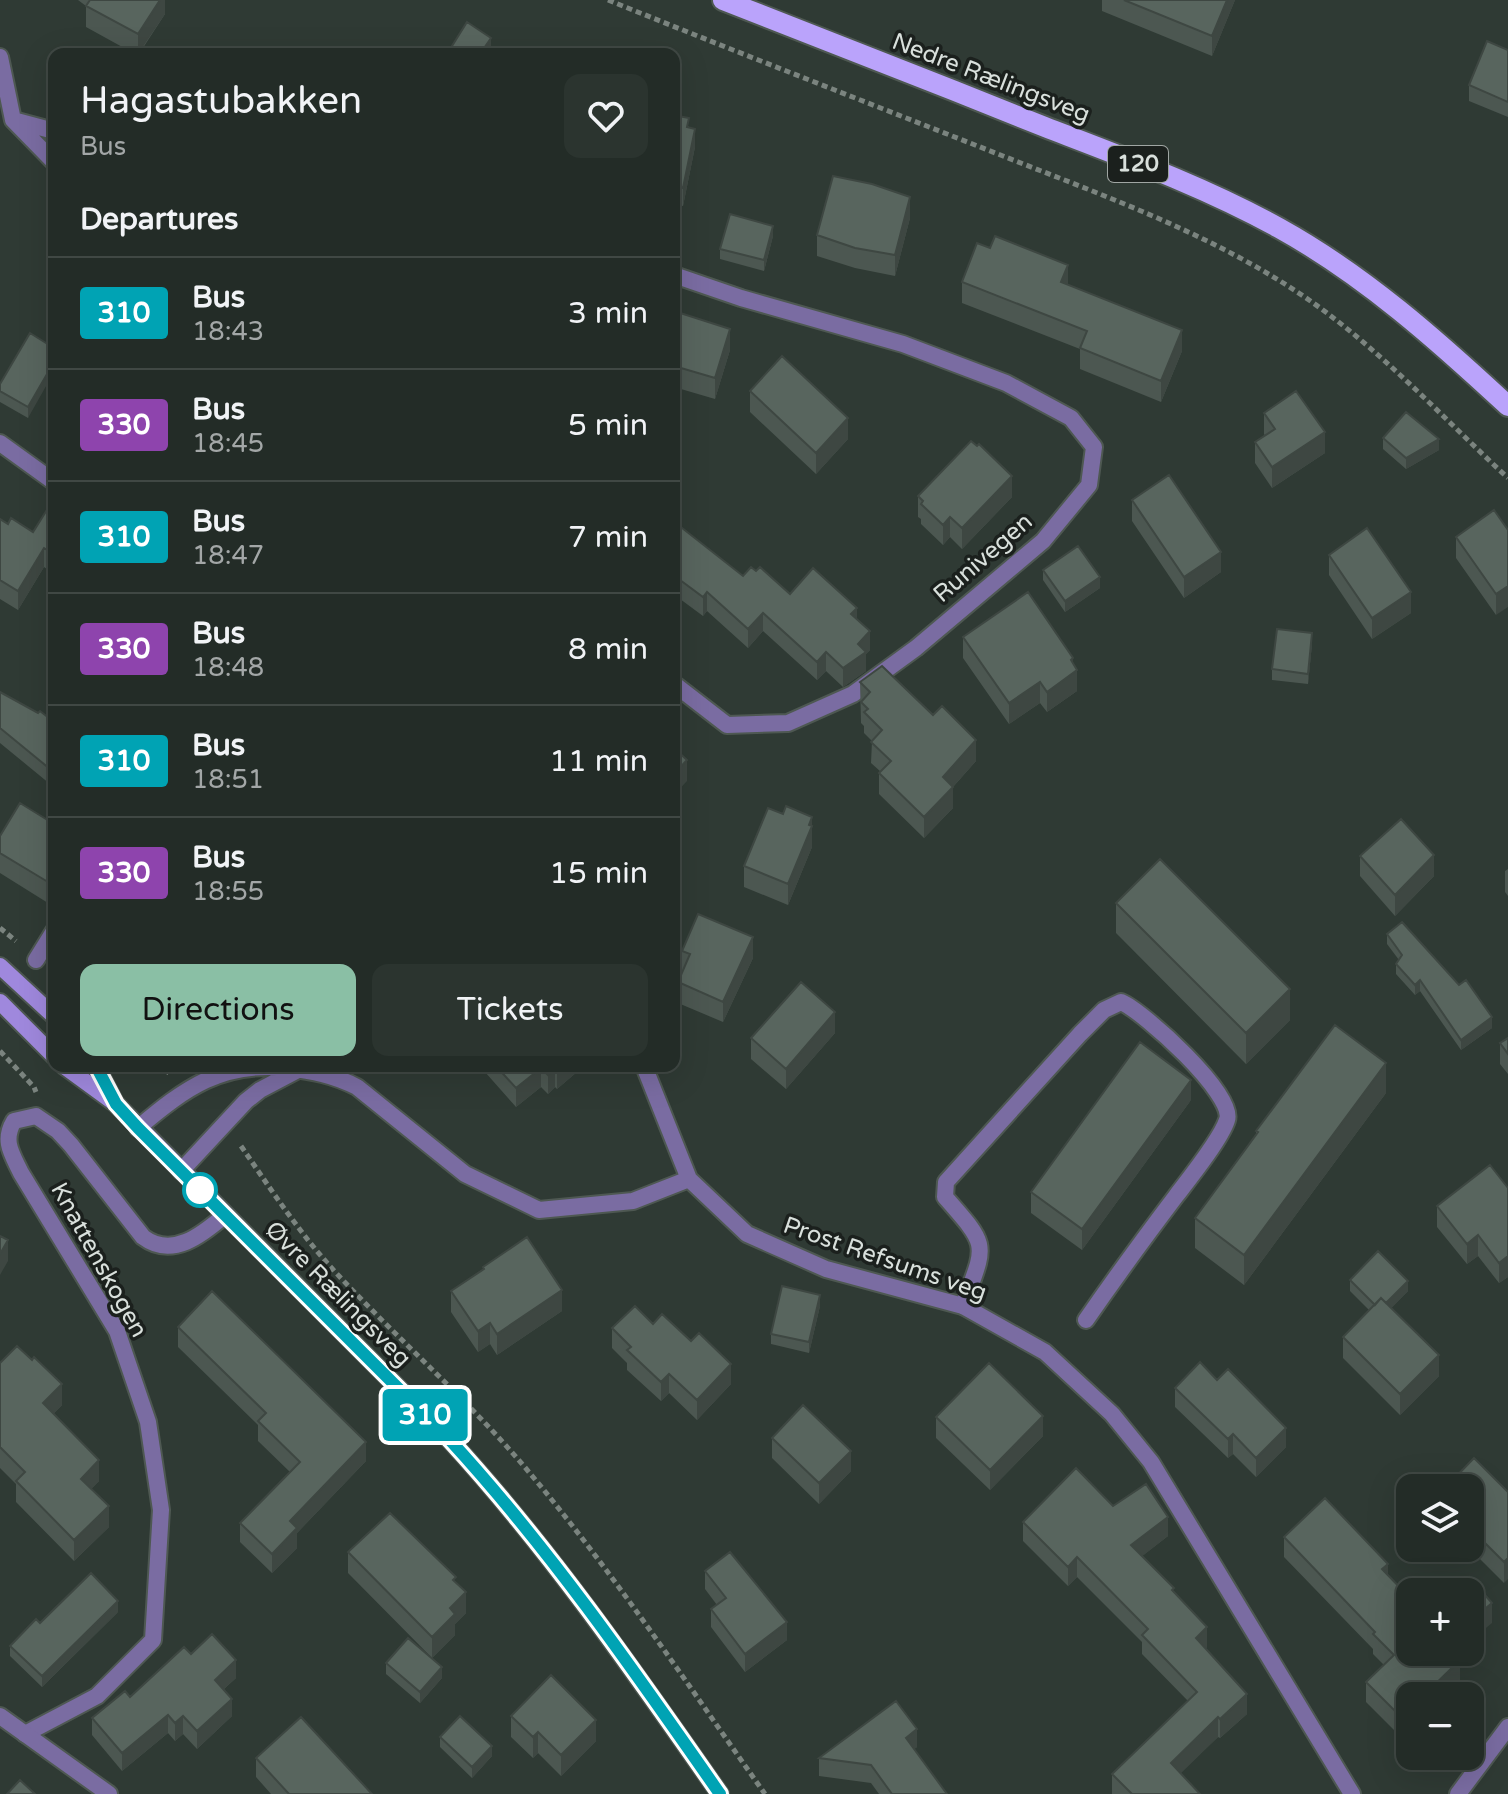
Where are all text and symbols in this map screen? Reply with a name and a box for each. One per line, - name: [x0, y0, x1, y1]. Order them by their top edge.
- street label: Nedre Rælingsveg: [888, 27, 1094, 129]
- button: heart: [564, 74, 648, 158]
- text: Hagastubakken: [80, 78, 362, 124]
- text: Bus: [80, 131, 126, 162]
- road number: 120: [1108, 146, 1168, 182]
- text: Departures: [80, 201, 238, 238]
- text: Bus: [192, 279, 245, 316]
- text: 3 min: [568, 295, 648, 332]
- text: 310: [98, 296, 150, 330]
- text: 18:43: [192, 316, 264, 347]
- text: Bus: [192, 391, 245, 428]
- text: 5 min: [568, 407, 648, 444]
- text: 330: [98, 408, 150, 442]
- text: 18:45: [192, 428, 264, 459]
- text: Bus: [192, 503, 245, 540]
- street label: Runivegen: [928, 507, 1038, 609]
- text: 7 min: [568, 519, 648, 556]
- text: 310: [98, 520, 150, 554]
- text: 18:47: [192, 540, 264, 571]
- text: Bus: [192, 615, 245, 652]
- text: 8 min: [568, 631, 648, 668]
- text: 330: [98, 632, 150, 666]
- text: 18:48: [192, 652, 264, 683]
- text: Bus: [192, 727, 245, 764]
- text: 11 min: [549, 743, 648, 780]
- text: 310: [98, 744, 150, 778]
- text: 18:51: [192, 764, 264, 795]
- text: Bus: [192, 839, 245, 876]
- text: 15 min: [549, 855, 648, 892]
- text: 330: [98, 856, 150, 890]
- text: 18:55: [192, 876, 264, 907]
- button: Directions: [80, 964, 356, 1056]
- button: Tickets: [372, 964, 648, 1056]
- unlabelled marker: [183, 1173, 217, 1207]
- street label: Knattenskogen: [44, 1177, 154, 1343]
- street label: Prost Refsums veg: [779, 1211, 991, 1307]
- street label: Øvre Rælingsveg: [259, 1215, 417, 1373]
- line badge: 310: [379, 1389, 471, 1441]
- text: 310: [399, 1398, 451, 1432]
- map controls: [1396, 1474, 1484, 1770]
- button: layers: [1396, 1474, 1484, 1562]
- button: +: [1396, 1578, 1484, 1666]
- button: −: [1396, 1682, 1484, 1770]

